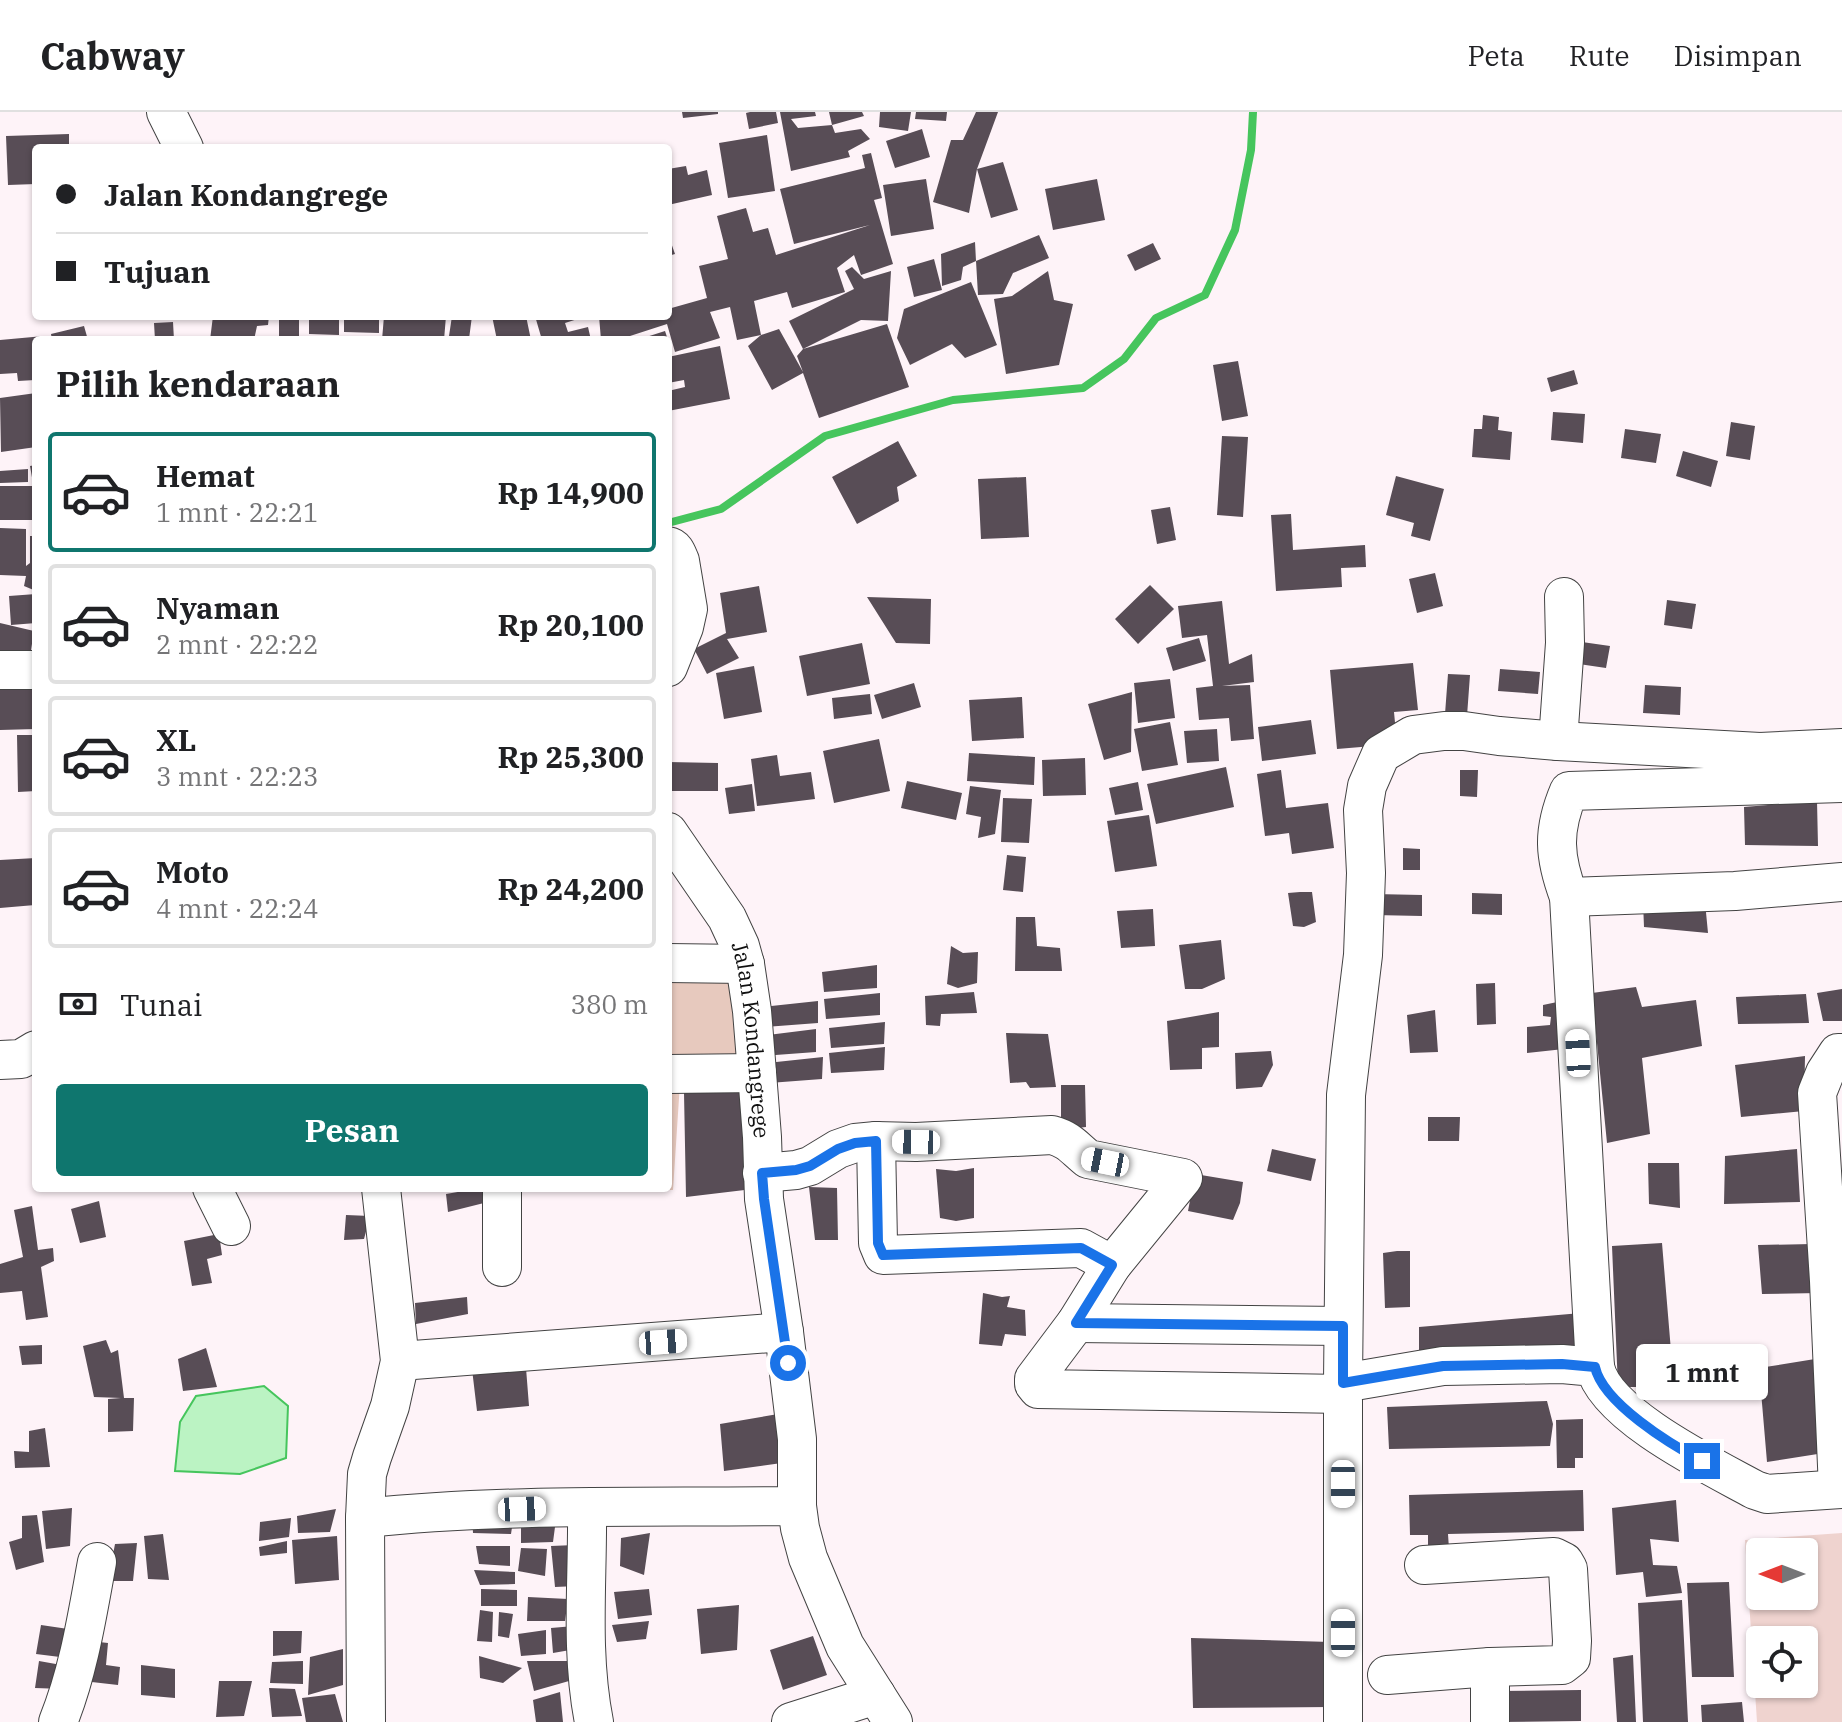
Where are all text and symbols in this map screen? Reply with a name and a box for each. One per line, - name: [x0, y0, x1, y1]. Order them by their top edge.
- text: Cabway: [40, 31, 185, 80]
- text: Peta: [1468, 37, 1525, 74]
- text: Rute: [1569, 37, 1630, 74]
- text: Disimpan: [1674, 37, 1802, 74]
- text: Jalan Kondangrege: [104, 175, 388, 214]
- text: Tujuan: [104, 252, 210, 291]
- text: Pilih kendaraan: [56, 360, 340, 407]
- icon: car: [60, 456, 132, 528]
- text: Hemat: [156, 456, 255, 495]
- text: Rp 14,900: [498, 473, 644, 512]
- text: 1 mnt · 22:21: [156, 495, 319, 529]
- icon: car: [60, 588, 132, 660]
- text: Nyaman: [156, 588, 280, 627]
- text: Rp 20,100: [498, 605, 644, 644]
- text: 2 mnt · 22:22: [156, 627, 319, 661]
- icon: car: [60, 720, 132, 792]
- text: XL: [156, 720, 196, 759]
- text: Rp 25,300: [498, 737, 644, 776]
- text: 3 mnt · 22:23: [156, 759, 319, 793]
- icon: car: [60, 852, 132, 924]
- text: Moto: [156, 852, 229, 891]
- text: Rp 24,200: [498, 869, 644, 908]
- text: 4 mnt · 22:24: [156, 891, 319, 925]
- street label: Jalan Kondangrege: [725, 938, 777, 1139]
- icon: cash: [56, 982, 100, 1026]
- text: Tunai: [120, 985, 203, 1024]
- text: 380 m: [570, 987, 648, 1021]
- car: [1565, 1028, 1591, 1078]
- button: Pesan: [56, 1084, 648, 1176]
- car: [892, 1130, 940, 1154]
- car: [1079, 1146, 1131, 1178]
- car: [638, 1328, 688, 1356]
- route start: [770, 1345, 806, 1381]
- callout: 1 mnt: [1636, 1345, 1768, 1401]
- text: 1 mnt: [1665, 1355, 1739, 1389]
- route end: [1684, 1443, 1720, 1479]
- car: [1331, 1460, 1355, 1508]
- car: [498, 1496, 546, 1522]
- north arrow: [1746, 1538, 1818, 1610]
- map controls: [1746, 1538, 1818, 1698]
- car: [1331, 1609, 1355, 1657]
- button: locate: [1746, 1626, 1818, 1698]

